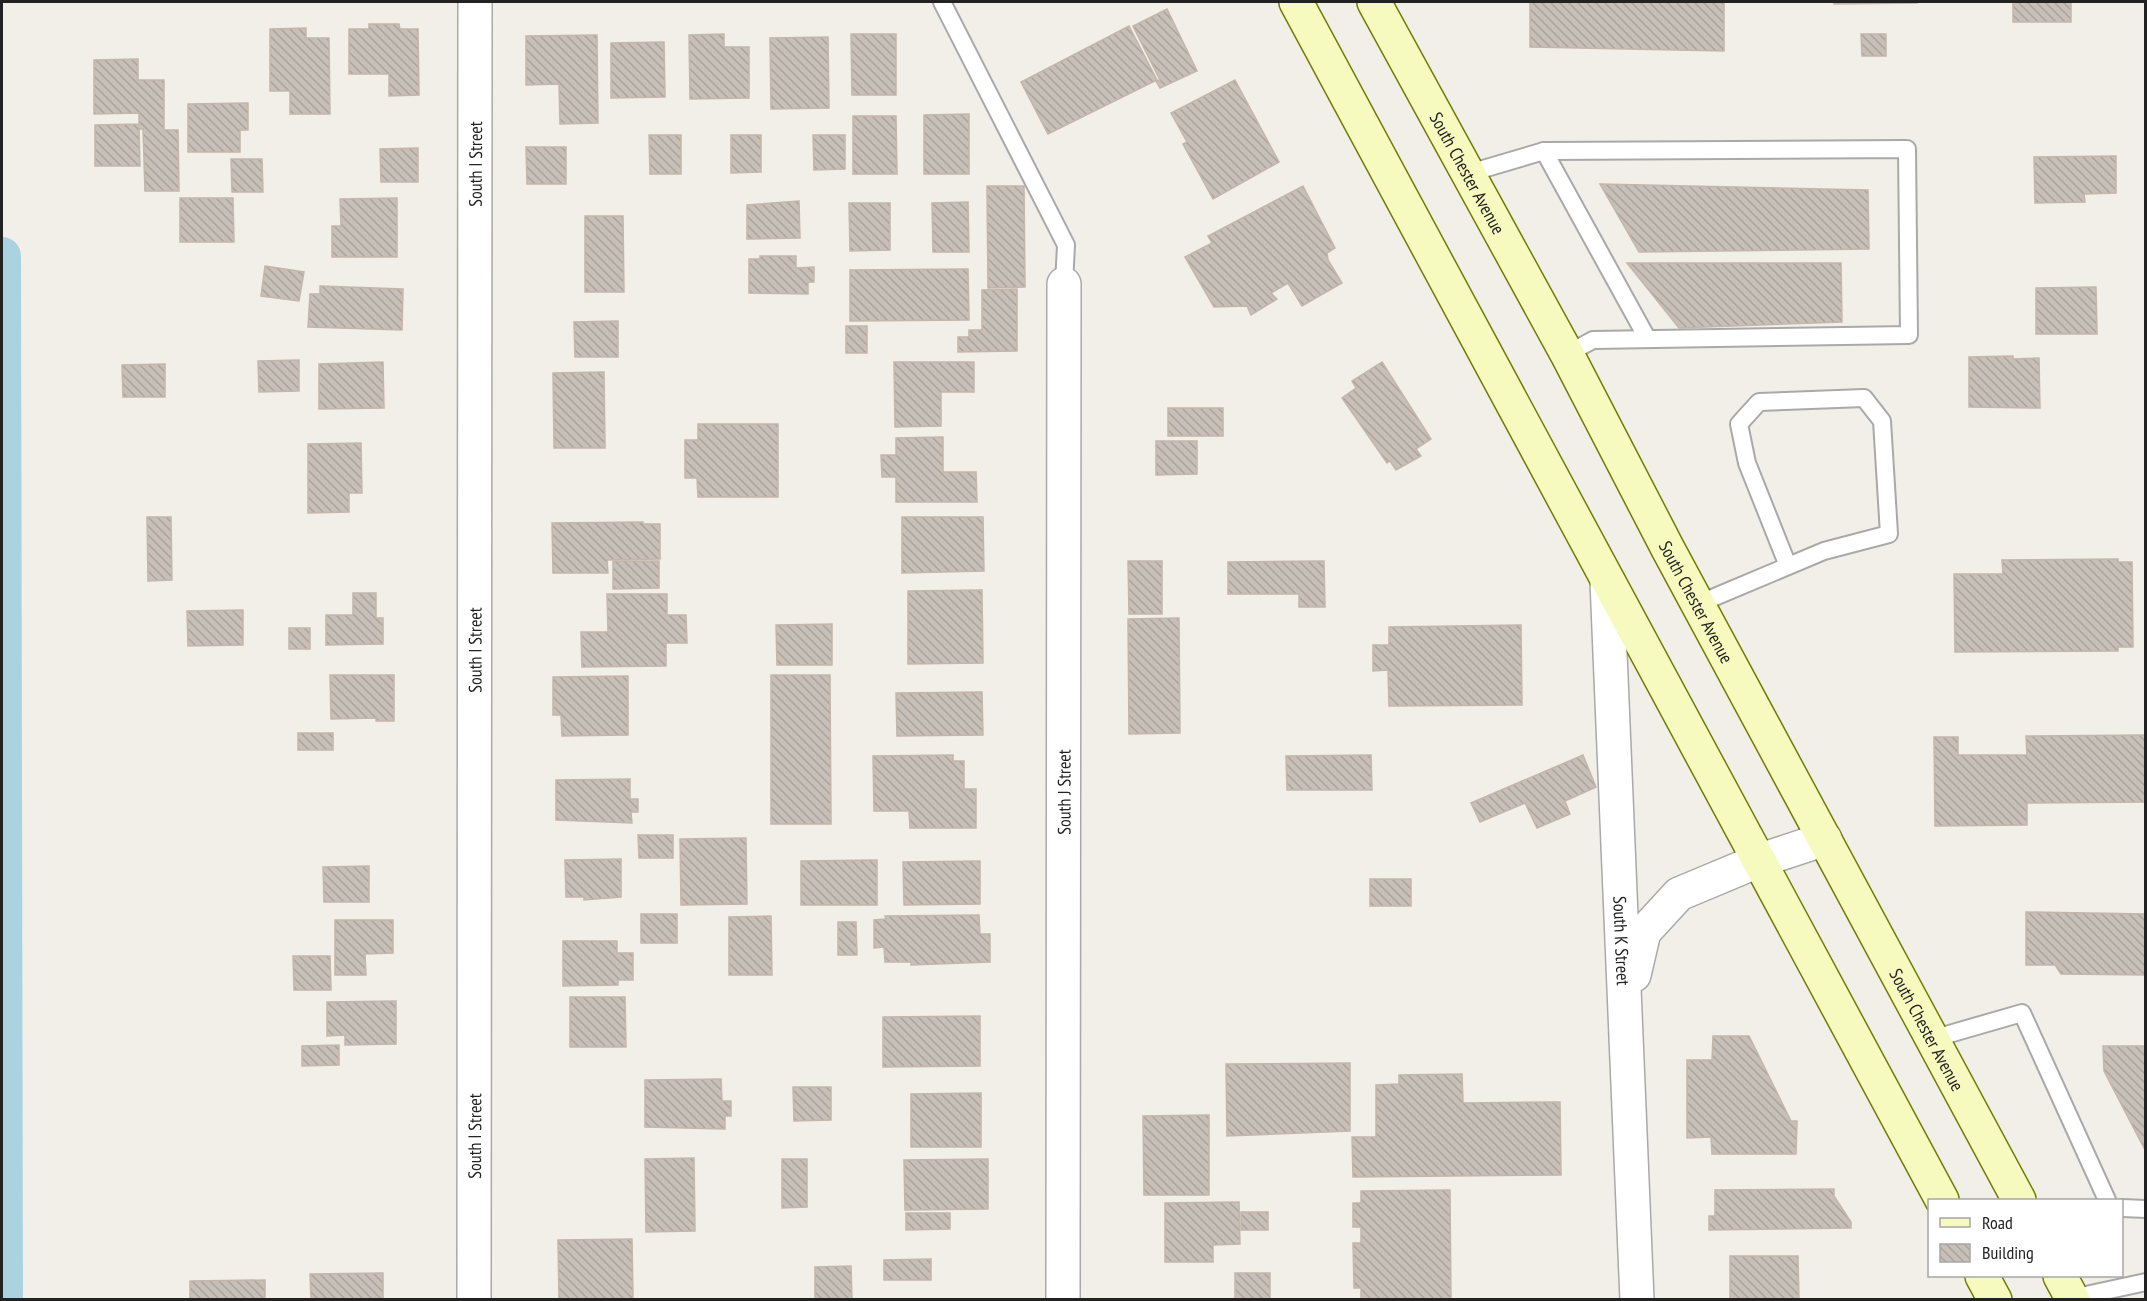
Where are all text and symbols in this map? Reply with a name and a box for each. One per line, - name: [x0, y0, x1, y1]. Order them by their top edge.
- street label: South Chester Avenue: [1425, 108, 1510, 238]
- street label: South I Street: [463, 121, 486, 207]
- street label: South Chester Avenue: [1654, 537, 1739, 667]
- street label: South I Street: [463, 607, 486, 693]
- street label: South J Street: [1052, 749, 1075, 835]
- street label: South K Street: [1609, 895, 1635, 986]
- street label: South Chester Avenue: [1885, 964, 1969, 1095]
- street label: South I Street: [463, 1093, 486, 1179]
- legend: [1928, 1199, 2123, 1277]
- text: Road: [1982, 1211, 2013, 1234]
- text: Building: [1982, 1241, 2034, 1264]

